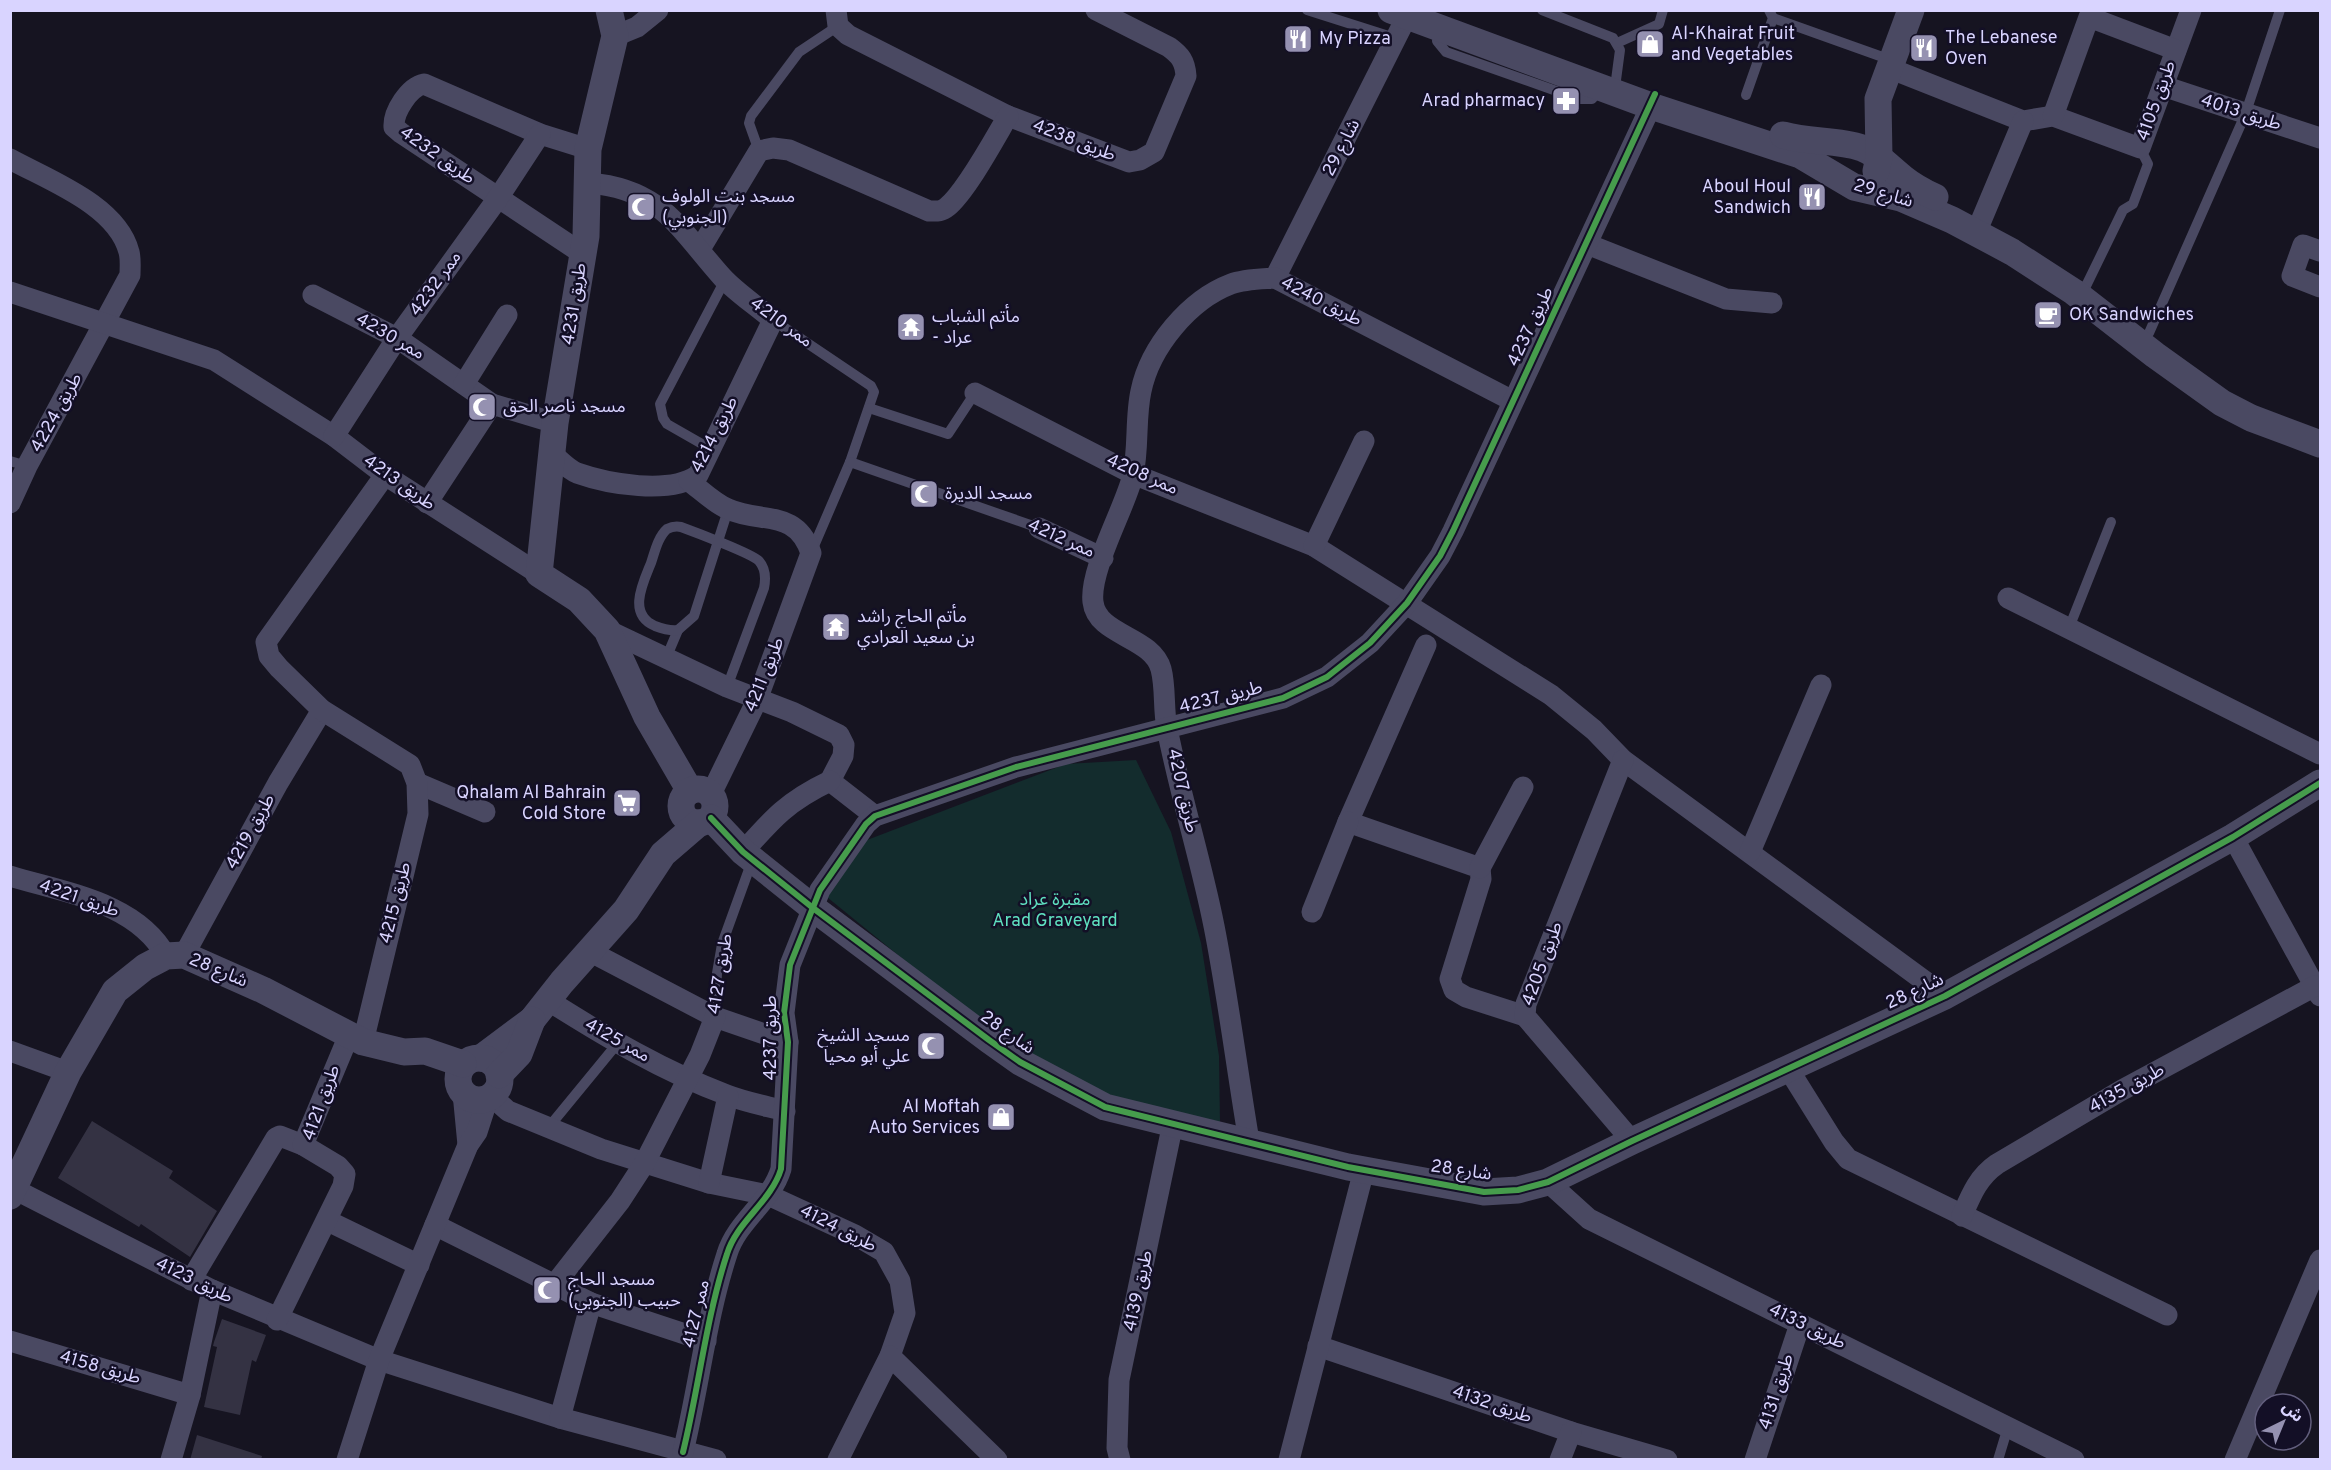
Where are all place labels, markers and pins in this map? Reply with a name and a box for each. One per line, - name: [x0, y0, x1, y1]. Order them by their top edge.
- restaurant icon: My Pizza: [1282, 23, 1314, 55]
- place label: Al-Khairat Fruit and Vegetables: [1671, 23, 1795, 67]
- place label: The Lebanese Oven: [1945, 27, 2057, 71]
- place label: My Pizza: [1319, 28, 1391, 51]
- shop icon: Al-Khairat Fruit and Vegetables: [1634, 28, 1666, 60]
- restaurant icon: The Lebanese Oven: [1908, 32, 1940, 64]
- pharmacy icon: Arad pharmacy: [1550, 85, 1582, 117]
- place label: Arad pharmacy: [1421, 90, 1545, 113]
- place label: Aboul Houl Sandwich: [1702, 176, 1791, 220]
- restaurant icon: Aboul Houl Sandwich: [1796, 181, 1828, 213]
- place label: مسجد بنت الولوف (الجنوبي): [662, 186, 795, 230]
- mosque icon: مسجد بنت الولوف (الجنوبي): [625, 191, 657, 223]
- cafe icon: OK Sandwiches: [2032, 299, 2064, 331]
- place label: مأتم الشباب - عراد: [932, 304, 1020, 350]
- place label: OK Sandwiches: [2069, 304, 2194, 327]
- temple icon: مأتم الشباب - عراد: [895, 311, 927, 343]
- mosque icon: مسجد ناصر الحق: [466, 391, 498, 423]
- place label: مسجد ناصر الحق: [503, 396, 626, 419]
- mosque icon: مسجد الديرة: [908, 478, 940, 510]
- place label: مسجد الديرة: [945, 483, 1033, 506]
- place label: مأتم الحاج راشد بن سعيد العرادي: [857, 604, 975, 650]
- temple icon: مأتم الحاج راشد بن سعيد العرادي: [820, 611, 852, 643]
- place label: Qhalam Al Bahrain Cold Store: [456, 782, 606, 826]
- supermarket icon: Qhalam Al Bahrain Cold Store: [611, 787, 643, 819]
- place label: مسجد الشيخ علي أبو محيا: [817, 1025, 910, 1069]
- mosque icon: مسجد الشيخ علي أبو محيا: [915, 1030, 947, 1062]
- place label: Al Moftah Auto Services: [868, 1096, 980, 1140]
- shop icon: Al Moftah Auto Services: [985, 1101, 1017, 1133]
- place label: مسجد الحاج حبيب (الجنوبي): [568, 1269, 681, 1313]
- mosque icon: مسجد الحاج حبيب (الجنوبي): [531, 1274, 563, 1306]

